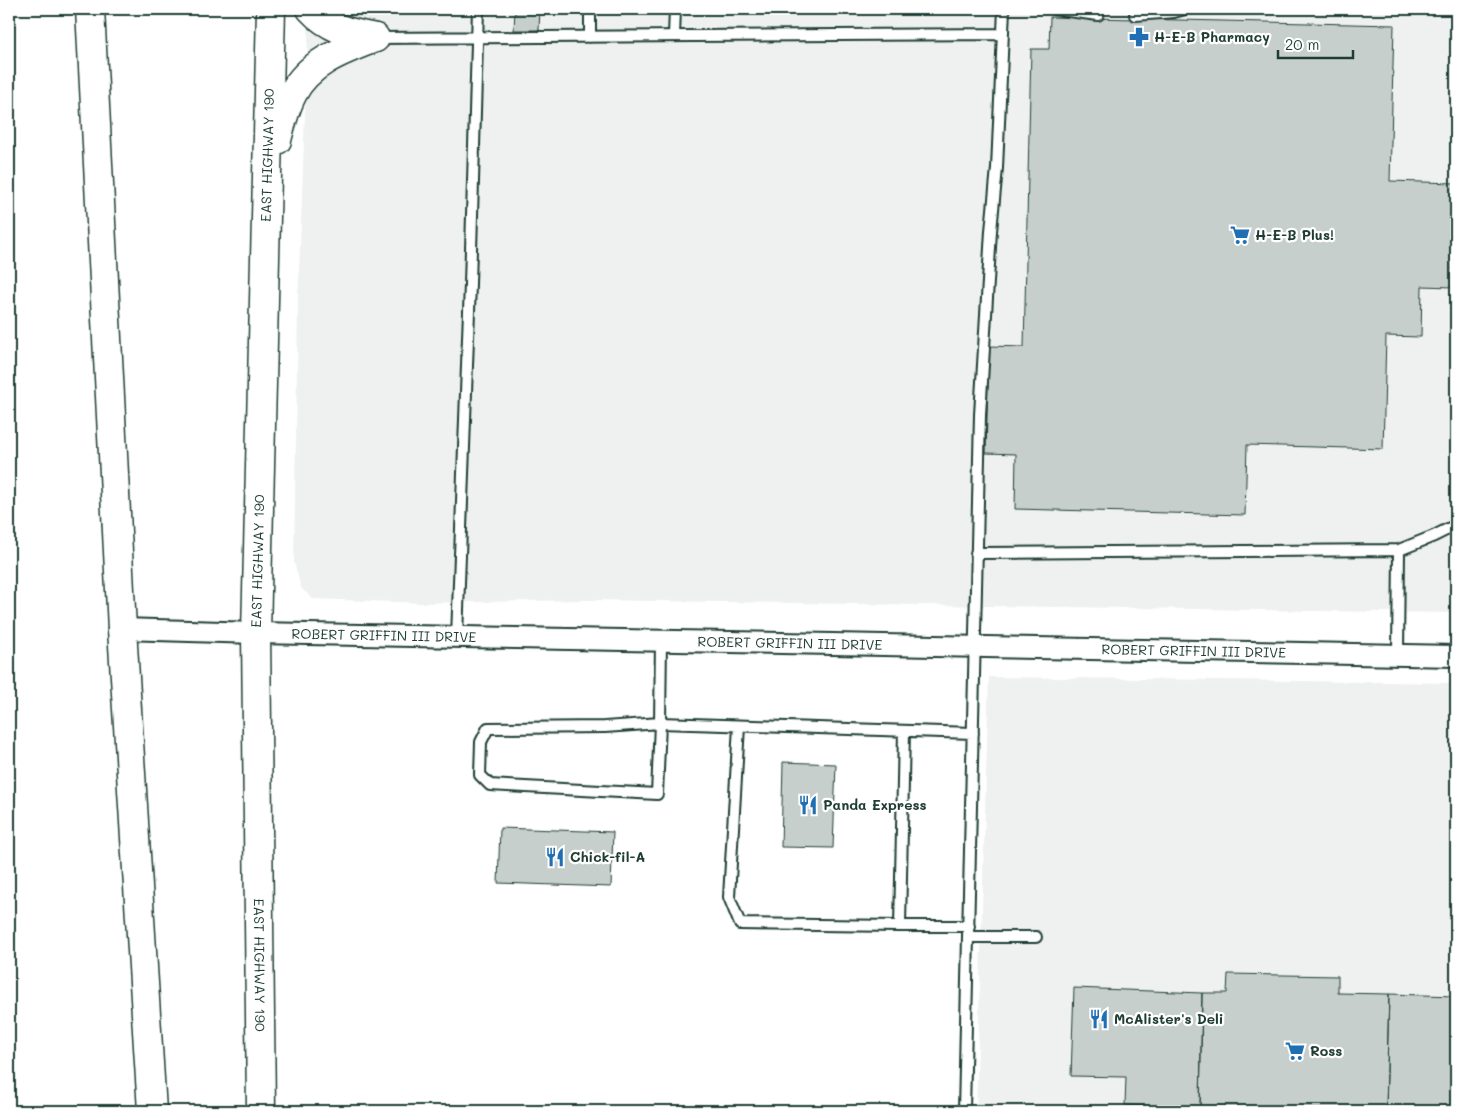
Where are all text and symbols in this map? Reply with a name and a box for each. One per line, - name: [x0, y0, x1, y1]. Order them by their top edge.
- pharmacy icon: H-E-B Pharmacy: [1128, 26, 1150, 48]
- place label: H-E-B Pharmacy: [1154, 27, 1270, 46]
- scale bar: [1278, 28, 1352, 60]
- text: 20 m: [1285, 34, 1319, 54]
- street label: EAST HIGHWAY 190: [256, 88, 278, 222]
- supermarket icon: H-E-B Plus!: [1229, 224, 1251, 246]
- place label: H-E-B Plus!: [1255, 225, 1334, 244]
- street label: EAST HIGHWAY 190: [246, 494, 268, 628]
- street label: ROBERT GRIFFIN III DRIVE: [291, 624, 477, 646]
- street label: ROBERT GRIFFIN III DRIVE: [697, 631, 882, 654]
- street label: ROBERT GRIFFIN III DRIVE: [1101, 639, 1286, 662]
- restaurant icon: Panda Express: [797, 794, 819, 816]
- place label: Panda Express: [823, 795, 927, 814]
- restaurant icon: Chick-fil-A: [544, 846, 566, 868]
- place label: Chick-fil-A: [570, 847, 645, 866]
- street label: EAST HIGHWAY 190: [250, 898, 270, 1032]
- restaurant icon: McAlister's Deli: [1088, 1008, 1110, 1030]
- place label: McAlister's Deli: [1114, 1009, 1224, 1028]
- supermarket icon: Ross: [1284, 1040, 1306, 1062]
- place label: Ross: [1310, 1041, 1342, 1060]

